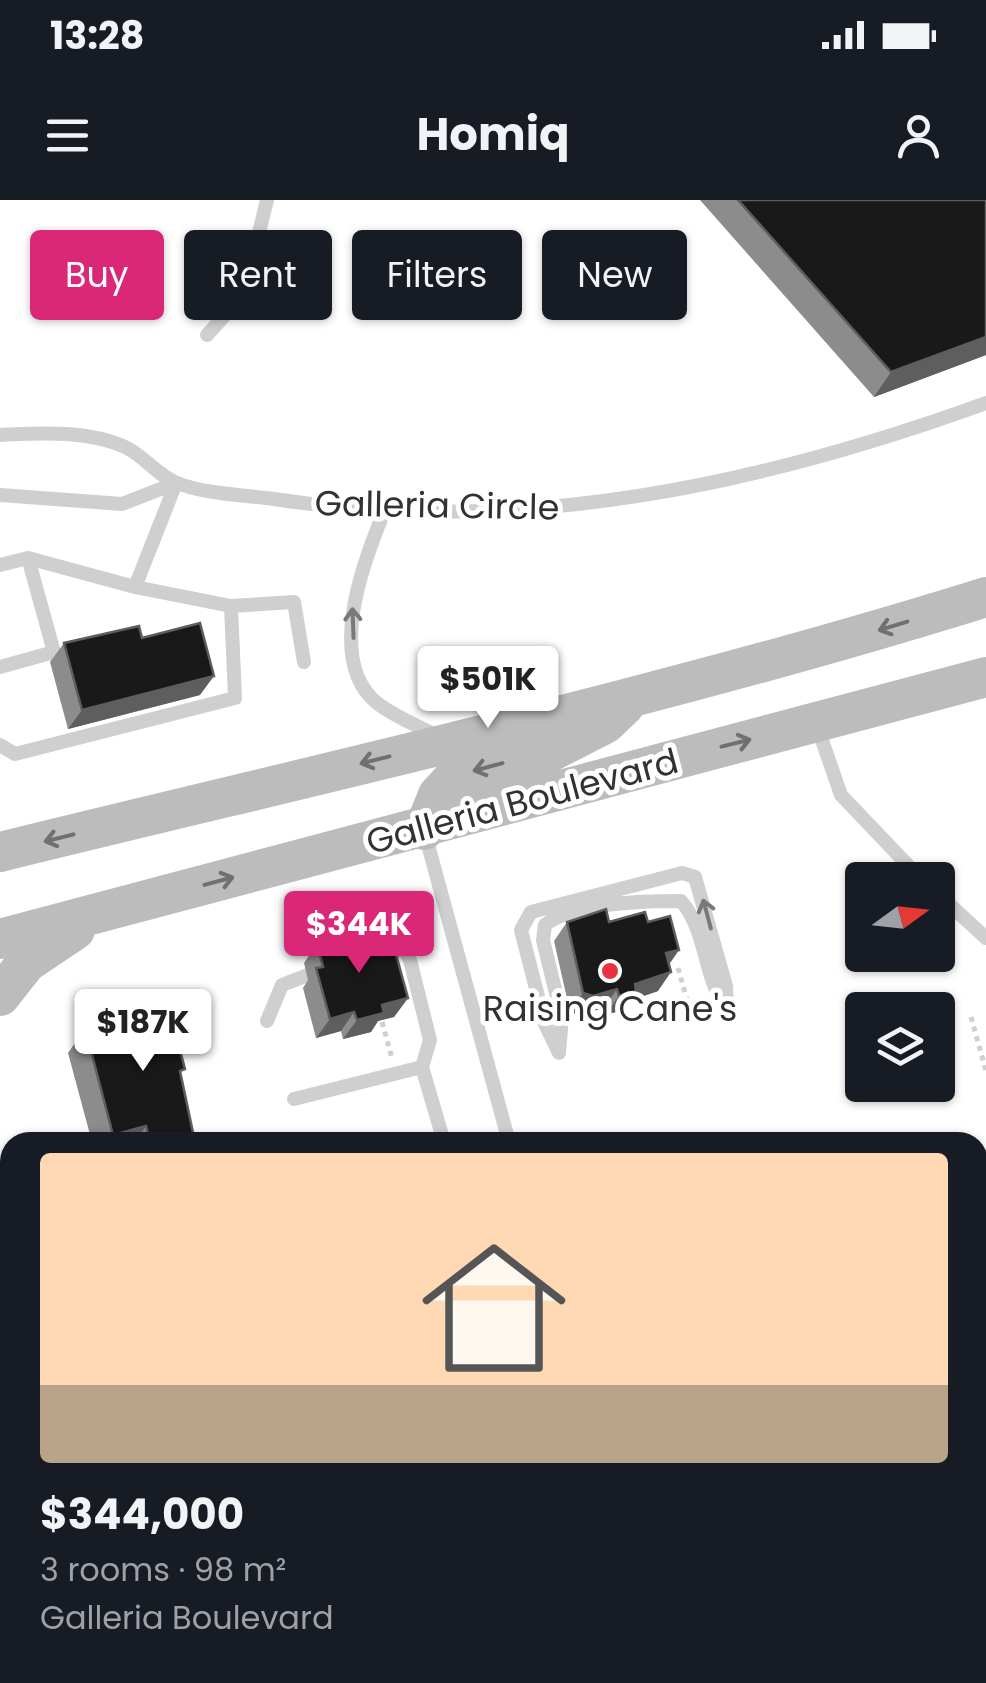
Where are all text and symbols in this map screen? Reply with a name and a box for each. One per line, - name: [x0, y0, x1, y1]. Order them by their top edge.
- text: 13:28: [50, 9, 144, 62]
- text: Homiq: [416, 103, 570, 166]
- icon: menu: [40, 108, 95, 163]
- icon: person: [891, 108, 946, 163]
- chip: Buy: [30, 230, 164, 320]
- chip: Rent: [184, 230, 332, 320]
- chip: Filters: [352, 230, 522, 320]
- chip: New: [542, 230, 687, 320]
- street label: Galleria Circle: [314, 478, 560, 532]
- one-way arrow: [343, 607, 362, 640]
- one-way arrow: [878, 618, 909, 636]
- pin: $501K: [418, 646, 558, 731]
- text: $501K: [439, 656, 537, 701]
- one-way arrow: [719, 733, 751, 751]
- street label: Galleria Boulevard: [361, 736, 683, 866]
- one-way arrow: [360, 752, 392, 770]
- one-way arrow: [473, 759, 505, 777]
- one-way arrow: [44, 829, 75, 848]
- north arrow: [845, 862, 955, 972]
- map controls: [845, 862, 955, 1102]
- one-way arrow: [203, 871, 234, 890]
- pin: $344K: [289, 891, 429, 976]
- one-way arrow: [697, 899, 716, 930]
- text: $344K: [306, 901, 412, 946]
- marker: Raising Cane's: [599, 960, 621, 982]
- place label: Raising Cane's: [483, 984, 737, 1033]
- pin: $187K: [73, 989, 213, 1074]
- button: layers: [845, 992, 955, 1102]
- text: $187K: [96, 999, 190, 1044]
- icon: home: [404, 1218, 584, 1398]
- text: $344,000: [40, 1485, 244, 1544]
- text: 3 rooms · 98 m²: [40, 1547, 286, 1592]
- text: Galleria Boulevard: [40, 1595, 334, 1640]

